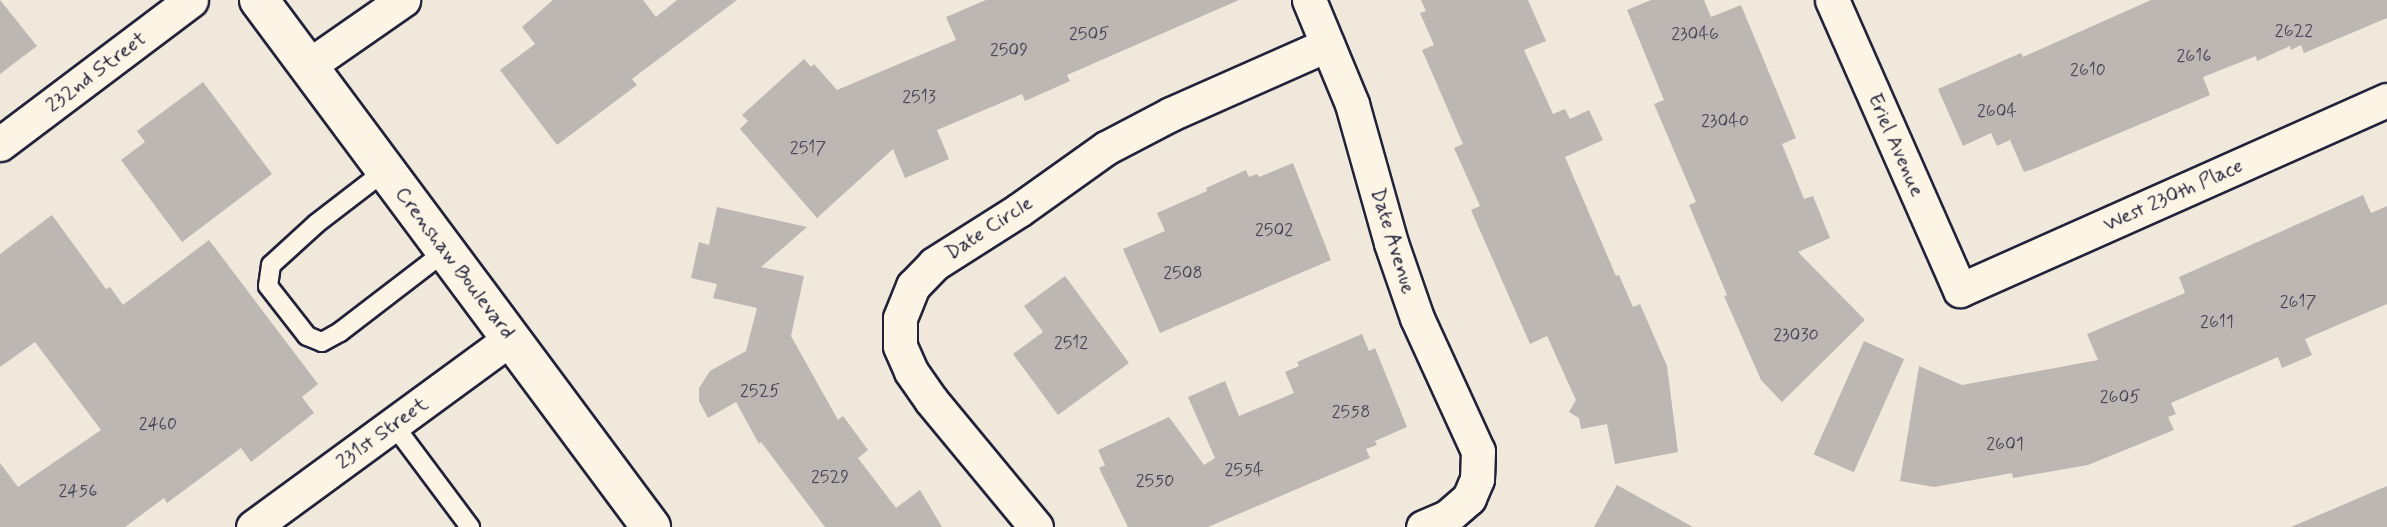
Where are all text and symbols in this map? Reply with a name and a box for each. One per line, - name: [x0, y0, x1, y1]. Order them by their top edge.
- house number: 2622: [2275, 20, 2313, 42]
- house number: 2505: [1069, 23, 1109, 45]
- house number: 23046: [1671, 23, 1719, 45]
- street label: 232nd Street: [41, 26, 151, 118]
- house number: 2509: [990, 39, 1028, 61]
- house number: 2616: [2177, 45, 2211, 67]
- house number: 2610: [2070, 59, 2106, 81]
- house number: 2513: [902, 86, 936, 108]
- street label: Eriel Avenue: [1862, 89, 1930, 201]
- house number: 2604: [1977, 100, 2017, 122]
- house number: 23040: [1701, 110, 1749, 132]
- house number: 2517: [790, 137, 826, 159]
- street label: West 230th Place: [2099, 153, 2247, 237]
- street label: Crenshaw Boulevard: [390, 183, 520, 343]
- street label: Date Avenue: [1364, 183, 1422, 299]
- street label: Date Circle: [940, 190, 1038, 266]
- house number: 2502: [1255, 219, 1293, 241]
- house number: 2508: [1163, 262, 1203, 284]
- house number: 2617: [2280, 291, 2316, 313]
- house number: 2611: [2200, 311, 2234, 333]
- house number: 23030: [1773, 324, 1819, 346]
- house number: 2512: [1054, 332, 1088, 354]
- house number: 2525: [740, 380, 780, 402]
- house number: 2605: [2100, 386, 2140, 408]
- street label: 231st Street: [331, 391, 433, 475]
- house number: 2558: [1332, 401, 1370, 423]
- house number: 2460: [139, 413, 177, 435]
- house number: 2601: [1986, 433, 2024, 455]
- house number: 2554: [1225, 459, 1263, 481]
- house number: 2529: [811, 466, 849, 488]
- house number: 2550: [1136, 470, 1174, 492]
- house number: 2456: [59, 480, 97, 502]

